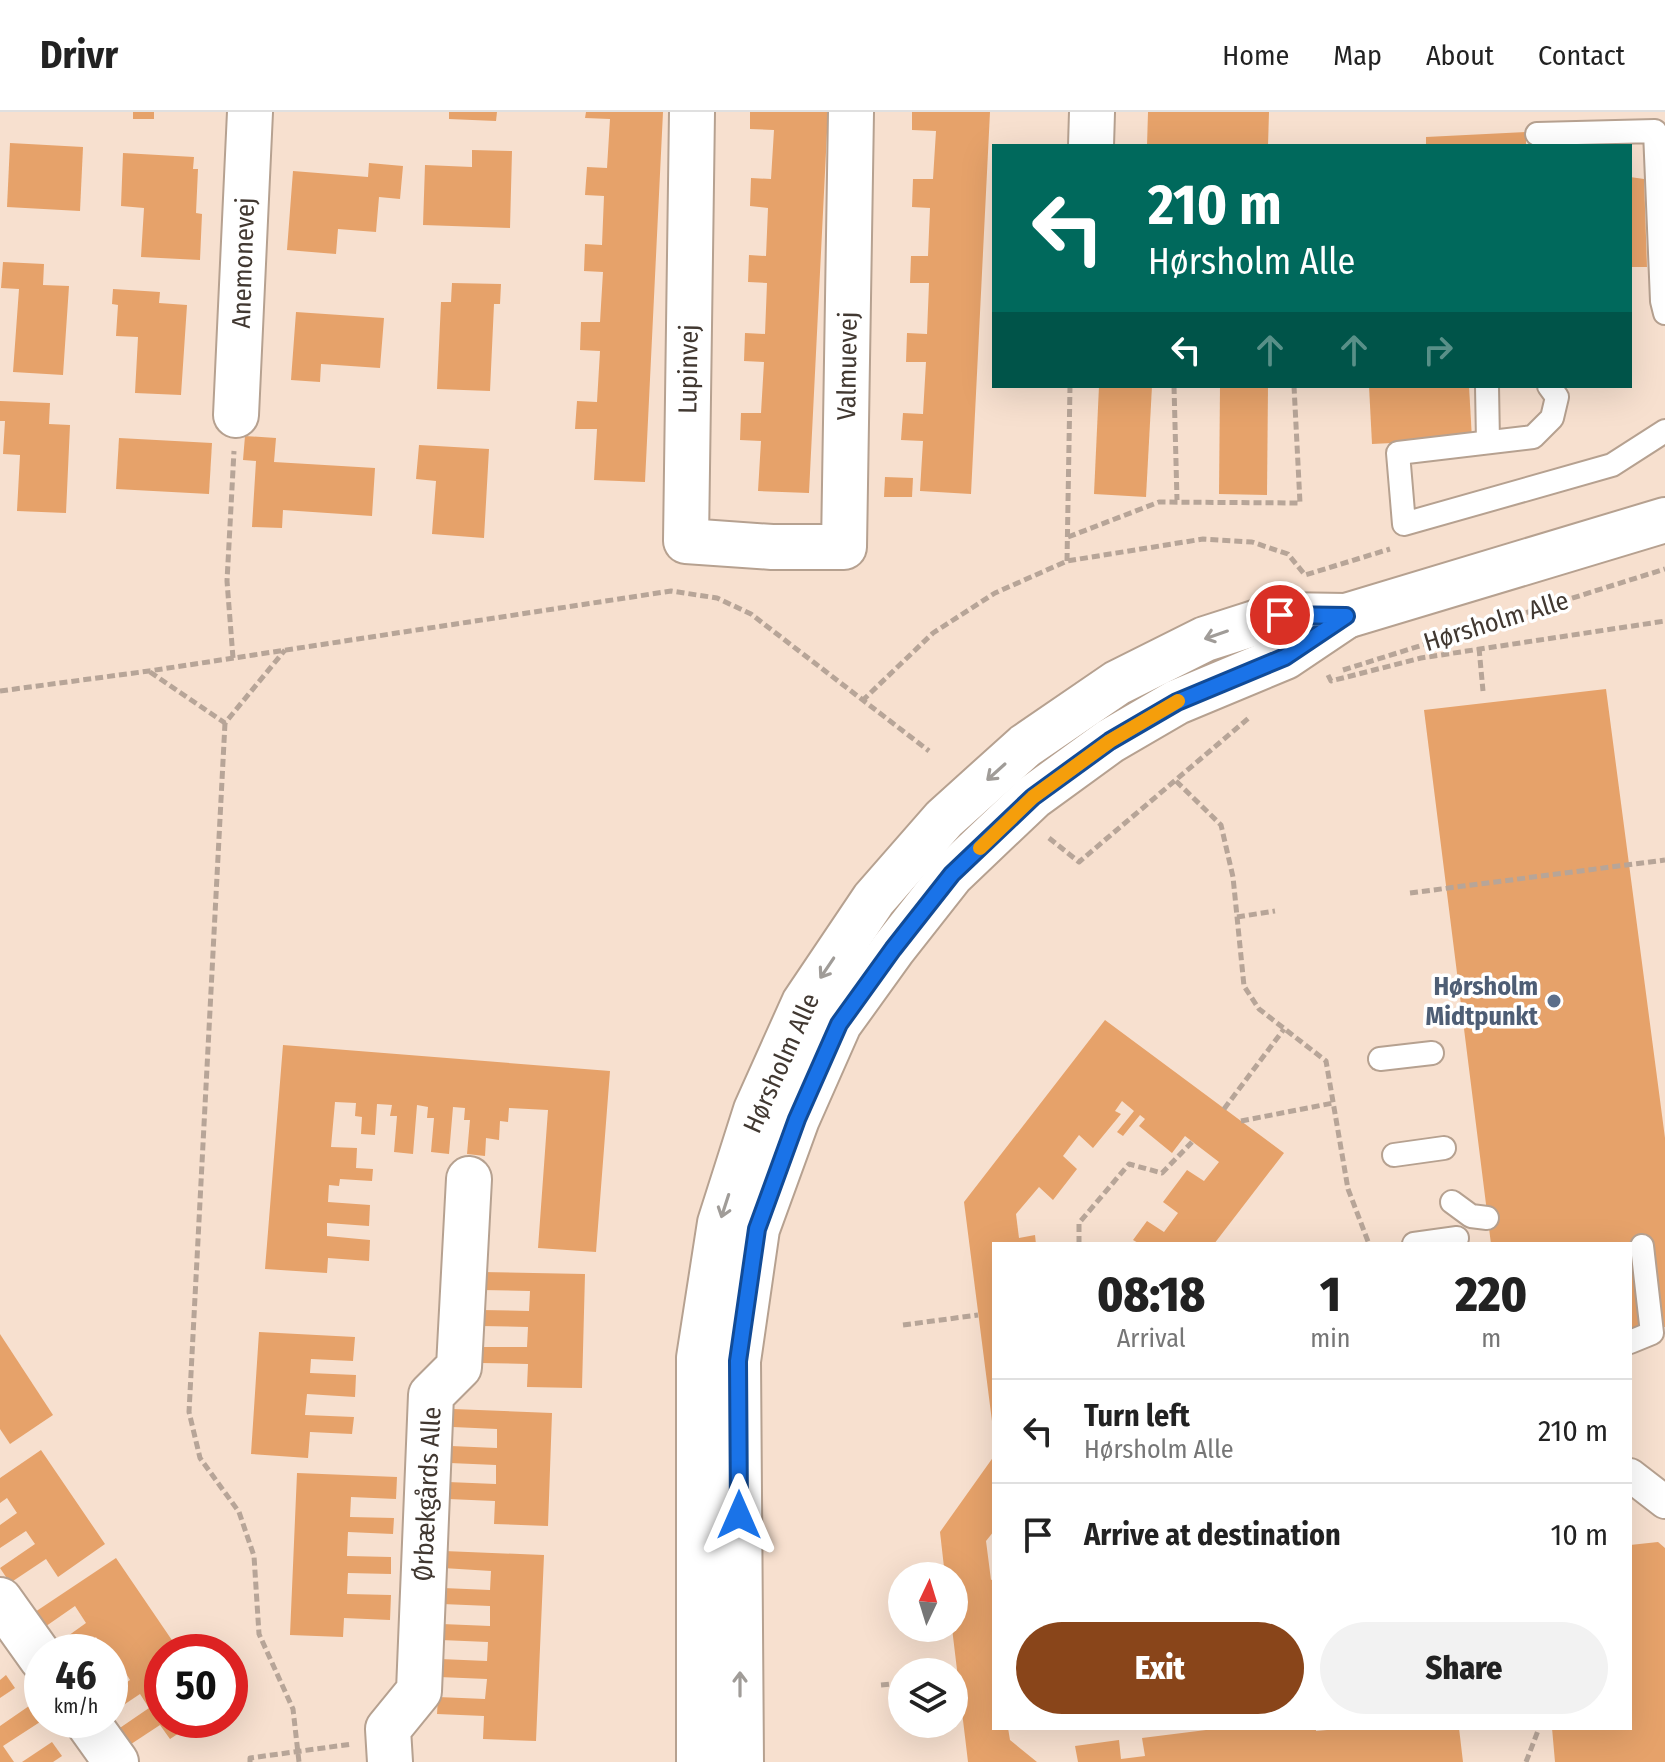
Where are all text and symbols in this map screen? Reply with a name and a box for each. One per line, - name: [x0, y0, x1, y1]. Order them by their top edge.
- text: Drivr: [40, 32, 118, 78]
- text: Home: [1222, 39, 1289, 72]
- text: Map: [1333, 39, 1382, 72]
- text: About: [1426, 39, 1494, 72]
- text: Contact: [1538, 39, 1625, 72]
- text: 210 m: [1148, 172, 1282, 239]
- icon: left: [1016, 176, 1120, 280]
- street label: Anemonevej: [226, 197, 261, 329]
- text: Hørsholm Alle: [1148, 240, 1355, 284]
- street label: Valmuevej: [831, 311, 864, 421]
- street label: Lupinvej: [672, 324, 705, 414]
- icon: left: [1164, 328, 1208, 372]
- icon: ahead: [1248, 328, 1292, 372]
- icon: ahead: [1332, 328, 1376, 372]
- icon: right: [1416, 328, 1460, 372]
- pin: [1246, 581, 1314, 649]
- street label: Hørsholm Alle: [1420, 585, 1572, 658]
- icon: arrive: [1258, 593, 1302, 637]
- one-way arrow: [1203, 629, 1228, 644]
- one-way arrow: [986, 762, 1006, 781]
- one-way arrow: [819, 957, 835, 979]
- place label: Hørsholm Midtpunkt: [1426, 971, 1539, 1032]
- street label: Hørsholm Alle: [737, 989, 826, 1138]
- marker: Hørsholm Midtpunkt: [1545, 992, 1563, 1010]
- one-way arrow: [717, 1193, 732, 1218]
- text: 08:18: [1097, 1266, 1205, 1324]
- text: 1: [1320, 1266, 1341, 1324]
- text: 220: [1455, 1266, 1527, 1324]
- text: Arrival: [1117, 1323, 1186, 1354]
- text: min: [1310, 1323, 1350, 1354]
- text: m: [1481, 1323, 1501, 1354]
- text: Turn left: [1084, 1398, 1190, 1434]
- street label: Ørbækgårds Alle: [407, 1406, 448, 1582]
- icon: left: [1016, 1409, 1060, 1453]
- text: 210 m: [1538, 1413, 1608, 1449]
- text: Hørsholm Alle: [1084, 1434, 1234, 1465]
- position arrow: [697, 1473, 781, 1557]
- icon: arrive: [1016, 1513, 1060, 1557]
- text: Arrive at destination: [1084, 1517, 1341, 1553]
- text: 10 m: [1551, 1517, 1608, 1553]
- north arrow: [888, 1562, 968, 1642]
- map controls: [888, 1562, 968, 1738]
- button: Exit: [1016, 1622, 1304, 1714]
- button: Share: [1320, 1622, 1608, 1714]
- speed limit sign: 50: [144, 1634, 248, 1738]
- text: 46: [55, 1652, 97, 1700]
- button: layers: [888, 1658, 968, 1738]
- one-way arrow: [733, 1671, 748, 1698]
- text: km/h: [54, 1694, 98, 1718]

